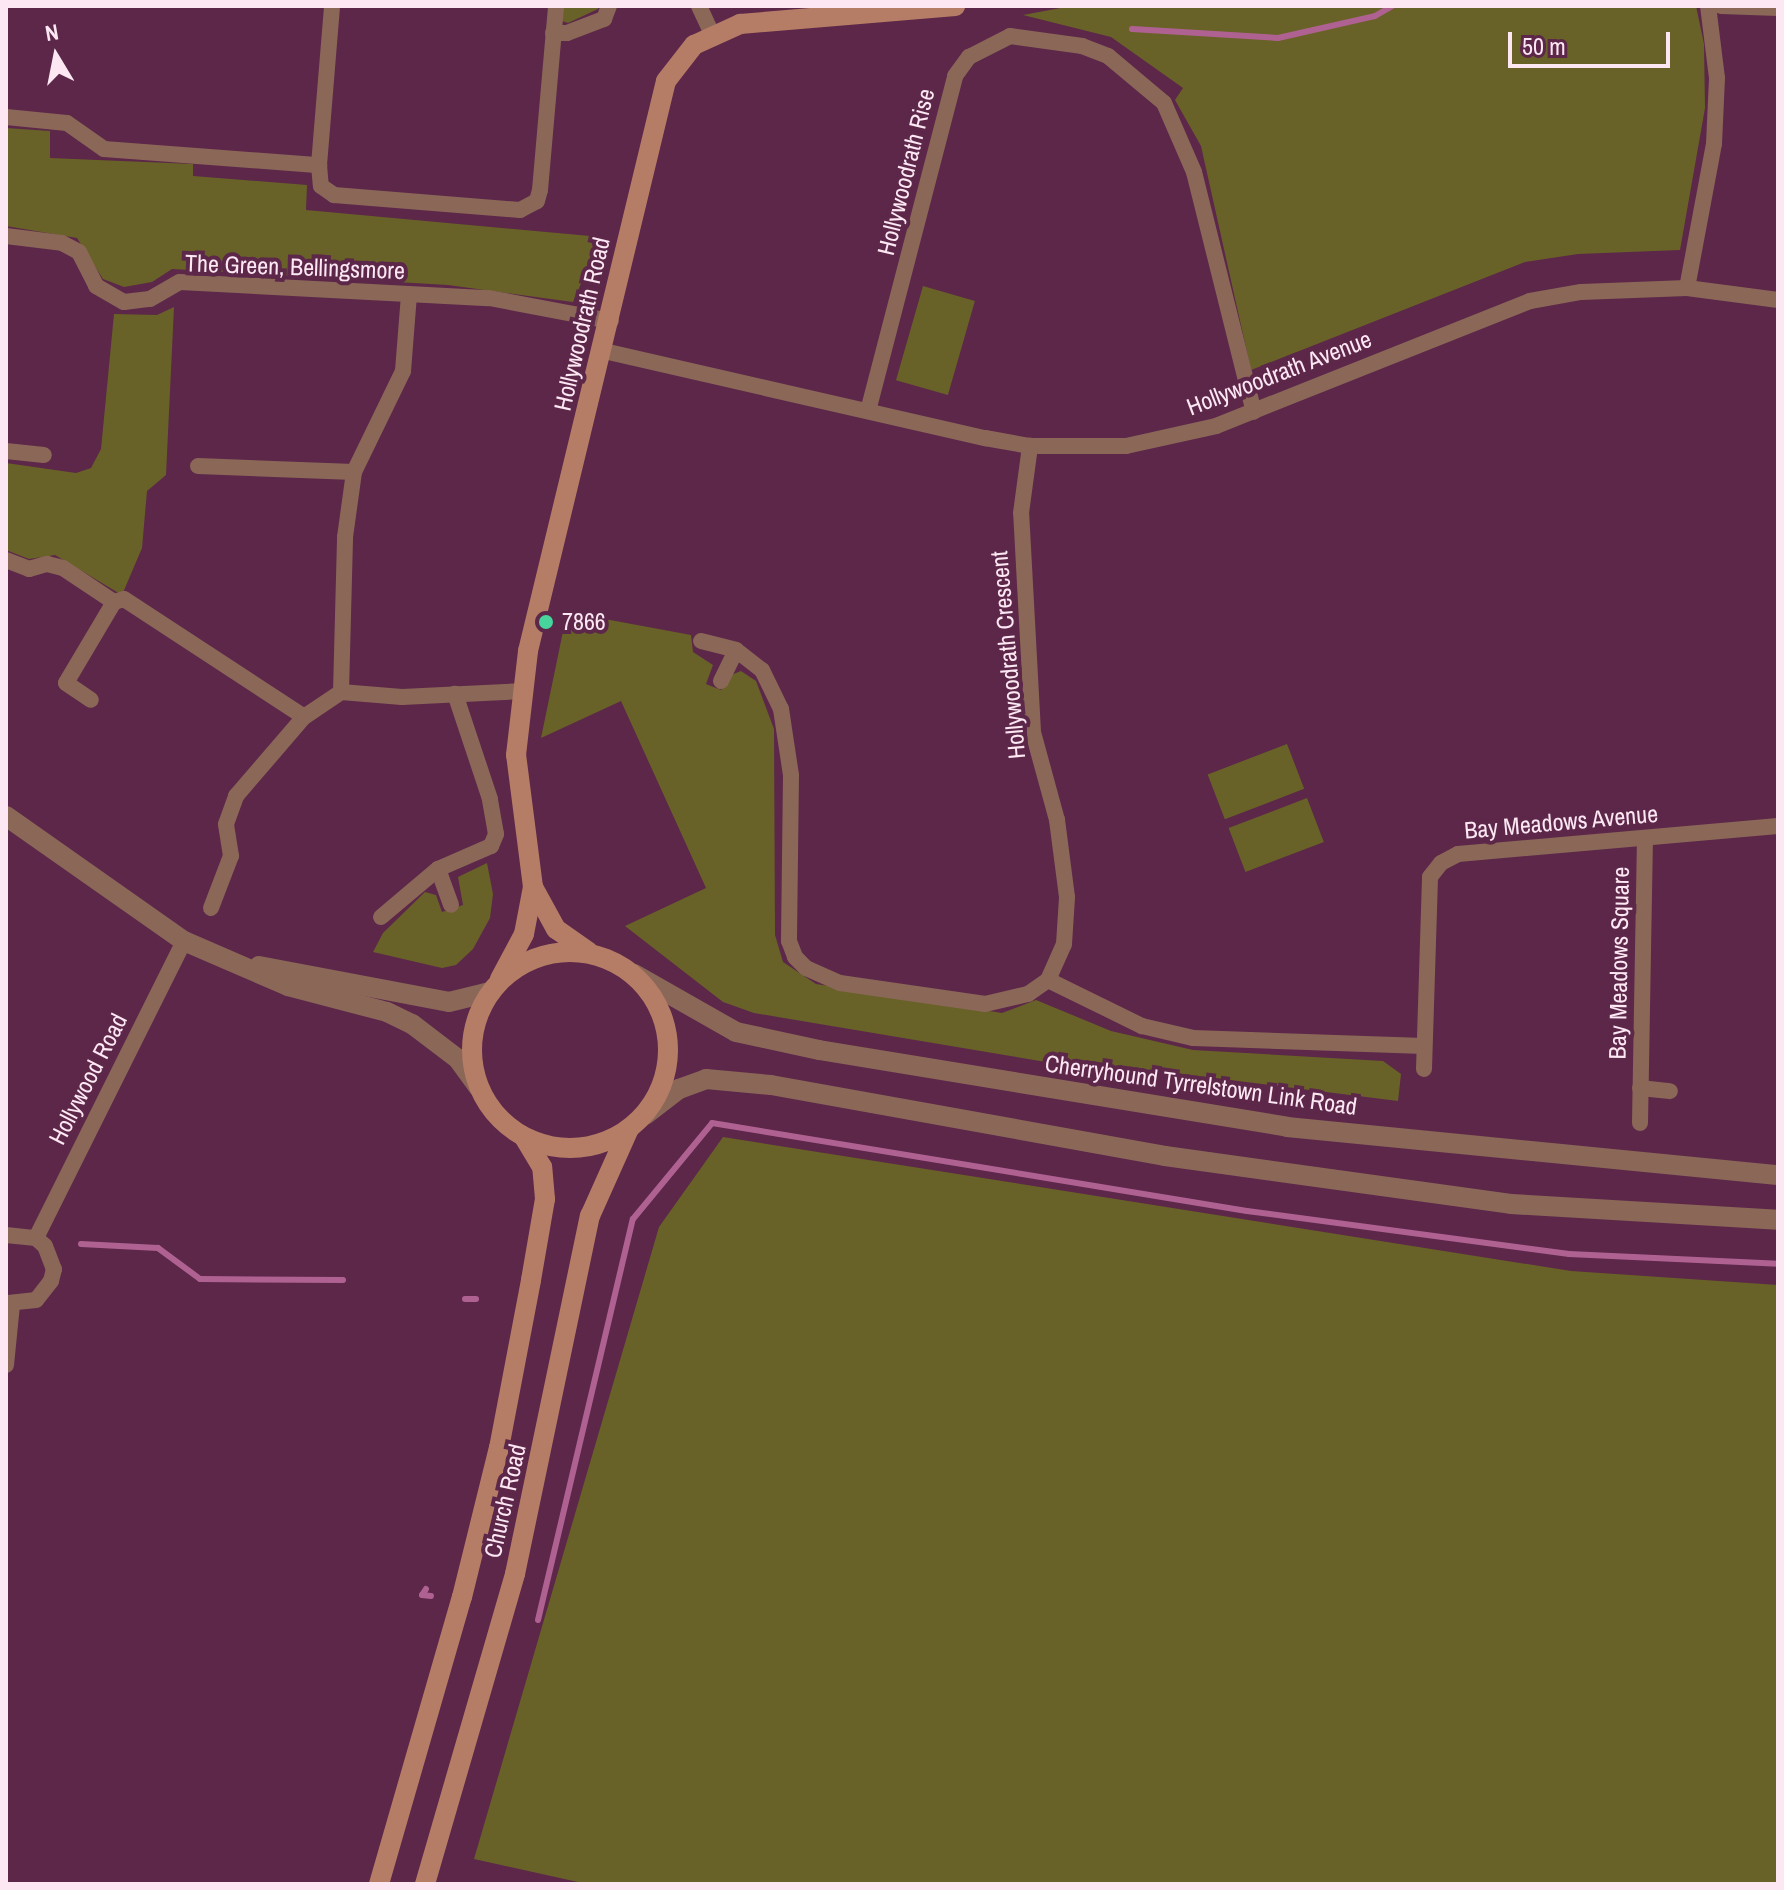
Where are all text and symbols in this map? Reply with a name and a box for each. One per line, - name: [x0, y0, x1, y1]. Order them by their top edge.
- north arrow: [16, 16, 96, 96]
- text: N: [43, 16, 61, 48]
- scale bar: [1512, 16, 1674, 66]
- text: 50 m: [1522, 30, 1566, 62]
- street label: Hollywoodrath Rise: [871, 86, 941, 258]
- street label: Hollywoodrath Road: [548, 234, 616, 414]
- street label: The Green, Bellingsmore: [185, 249, 405, 285]
- street label: Hollywoodrath Avenue: [1182, 324, 1376, 422]
- street label: Hollywoodrath Crescent: [985, 550, 1031, 760]
- place label: 7866: [562, 608, 606, 636]
- marker: 7866: [537, 613, 555, 631]
- street label: Bay Meadows Avenue: [1462, 799, 1660, 845]
- street label: Bay Meadows Square: [1603, 866, 1635, 1060]
- street label: Hollywood Road: [43, 1009, 133, 1149]
- street label: Cherryhound Tyrrelstown Link Road: [1043, 1049, 1359, 1121]
- street label: Church Road: [478, 1441, 532, 1561]

